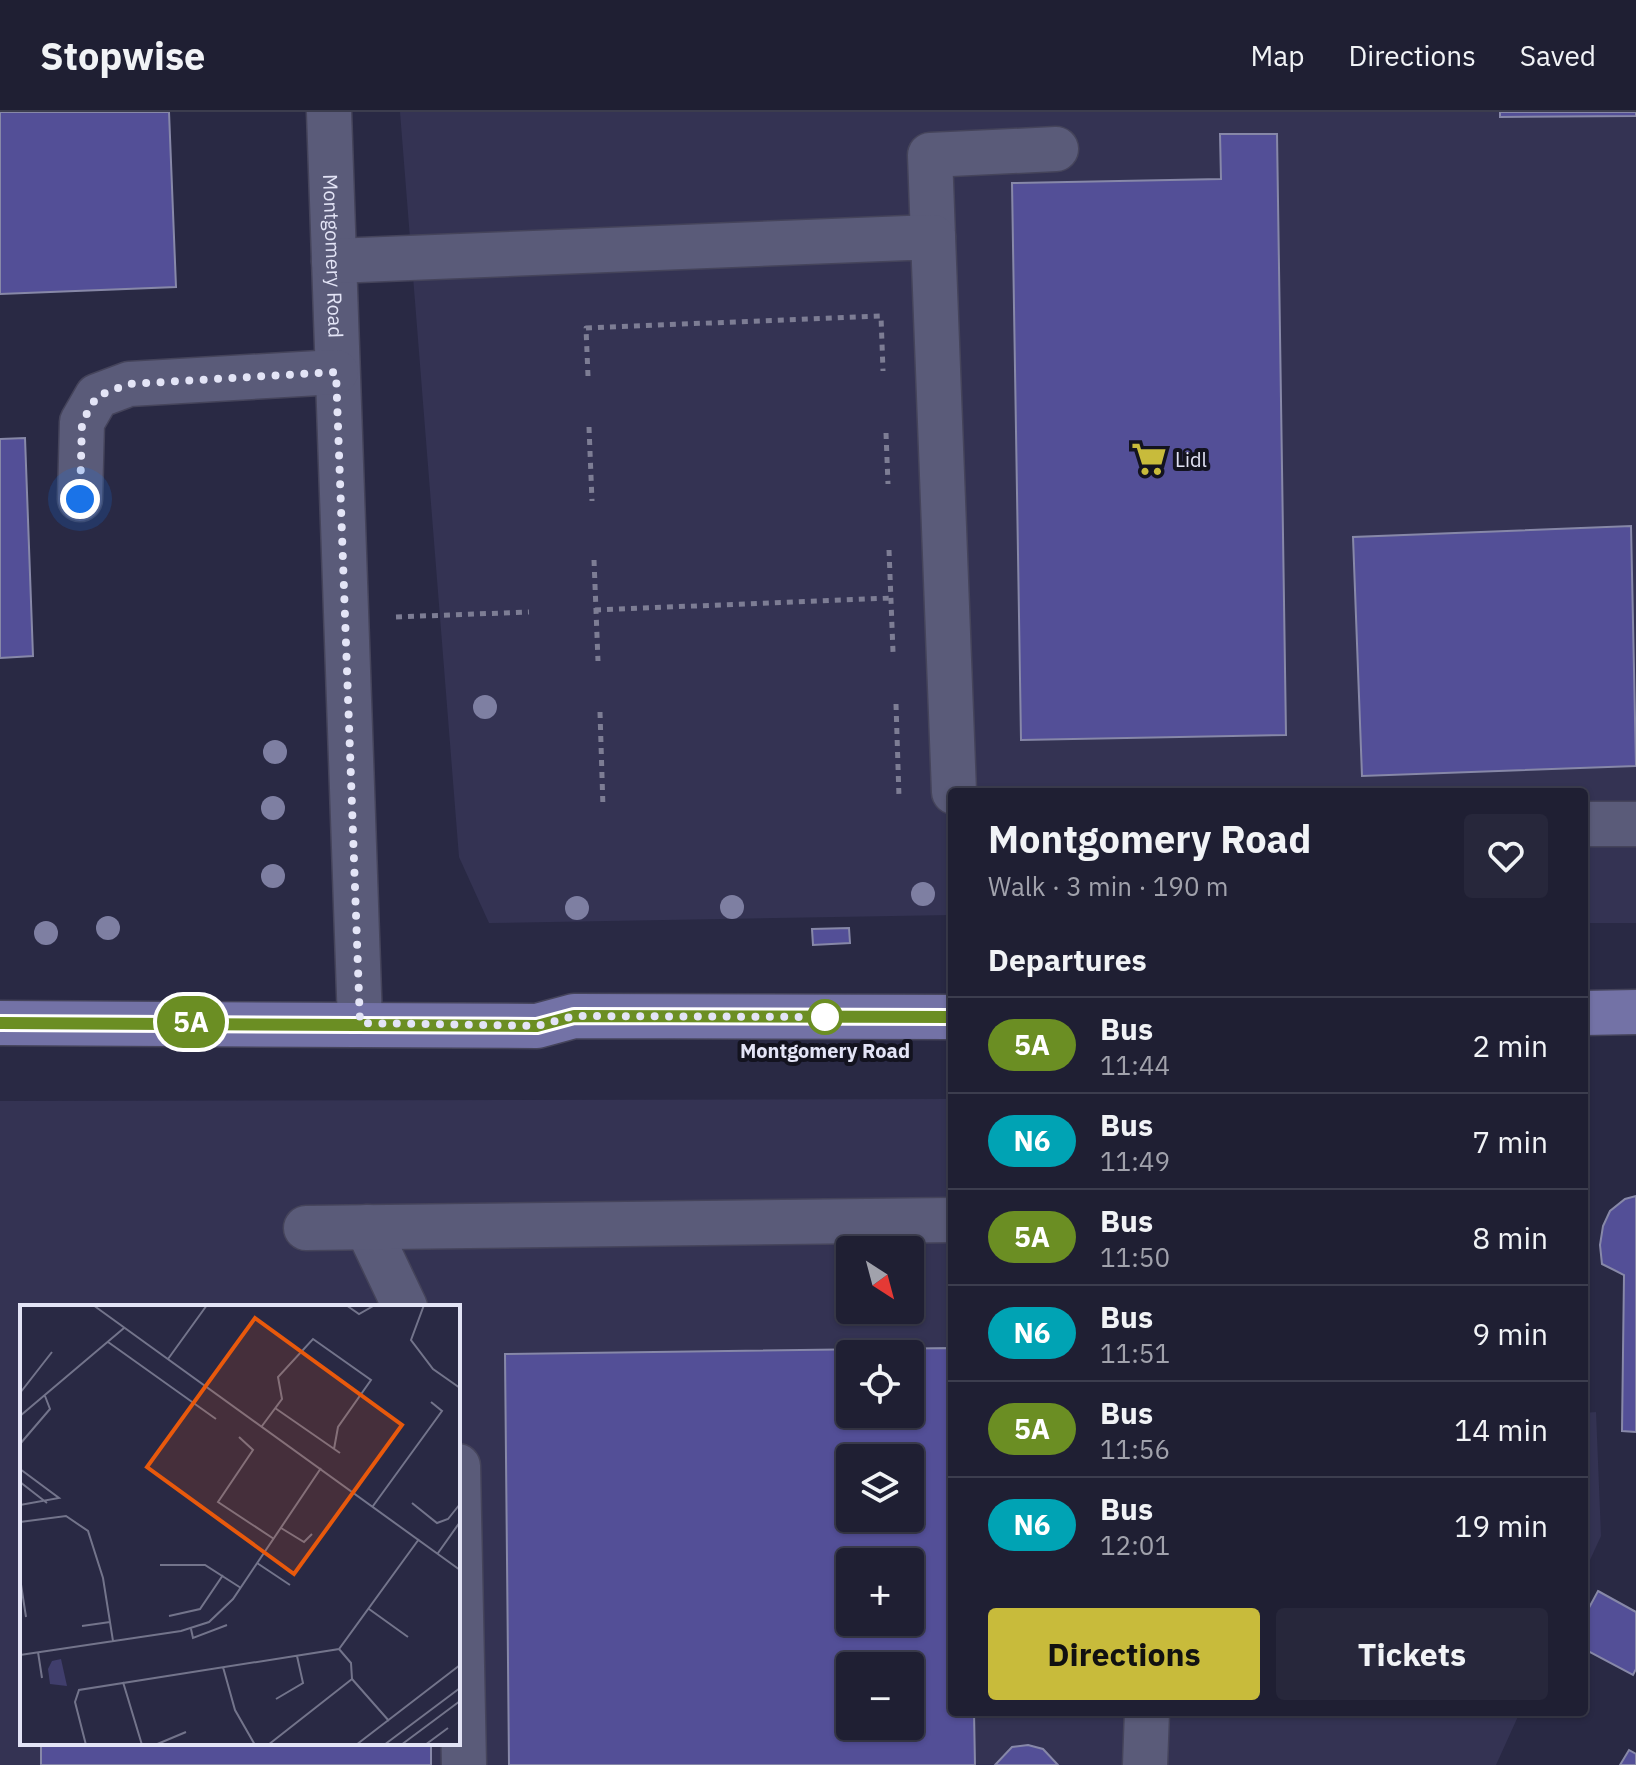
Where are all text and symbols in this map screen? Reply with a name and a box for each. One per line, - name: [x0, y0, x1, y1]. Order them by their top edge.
- text: Stopwise: [40, 31, 205, 80]
- text: Map: [1250, 37, 1304, 74]
- text: Directions: [1348, 37, 1476, 74]
- text: Saved: [1520, 37, 1596, 74]
- street label: Montgomery Road: [318, 173, 350, 338]
- supermarket icon: Lidl: [1130, 440, 1168, 478]
- place label: Lidl: [1175, 446, 1207, 473]
- your location: [60, 479, 100, 519]
- text: Montgomery Road: [988, 814, 1311, 863]
- button: heart: [1464, 814, 1548, 898]
- text: Walk · 3 min · 190 m: [988, 869, 1228, 903]
- text: Departures: [988, 940, 1147, 979]
- line badge: 5A: [155, 996, 227, 1048]
- marker: Montgomery Road: [808, 1000, 842, 1034]
- text: 5A: [173, 1003, 209, 1040]
- text: Bus: [1100, 1009, 1153, 1048]
- text: 5A: [1014, 1026, 1050, 1063]
- text: 2 min: [1472, 1026, 1548, 1065]
- place label: Montgomery Road: [740, 1037, 910, 1064]
- text: 11:44: [1100, 1048, 1170, 1082]
- text: Bus: [1100, 1105, 1153, 1144]
- text: N6: [1013, 1122, 1051, 1159]
- text: 7 min: [1472, 1122, 1548, 1161]
- text: 11:49: [1100, 1144, 1170, 1178]
- text: Bus: [1100, 1201, 1153, 1240]
- text: 5A: [1014, 1218, 1050, 1255]
- text: 8 min: [1472, 1218, 1548, 1257]
- north arrow: [836, 1236, 924, 1324]
- map controls: [836, 1236, 924, 1740]
- text: 11:50: [1100, 1240, 1170, 1274]
- text: Bus: [1100, 1297, 1153, 1336]
- inset map: [20, 1305, 460, 1745]
- text: N6: [1013, 1314, 1051, 1351]
- text: 9 min: [1472, 1314, 1548, 1353]
- text: 11:51: [1100, 1336, 1170, 1370]
- button: locate: [836, 1340, 924, 1428]
- text: Bus: [1100, 1393, 1153, 1432]
- text: 5A: [1014, 1410, 1050, 1447]
- text: 14 min: [1454, 1410, 1548, 1449]
- text: 11:56: [1100, 1432, 1170, 1466]
- button: layers: [836, 1444, 924, 1532]
- text: Bus: [1100, 1489, 1153, 1528]
- text: N6: [1013, 1506, 1051, 1543]
- text: 19 min: [1454, 1506, 1548, 1545]
- text: 12:01: [1100, 1528, 1170, 1562]
- button: +: [836, 1548, 924, 1636]
- button: Directions: [988, 1608, 1260, 1700]
- button: Tickets: [1276, 1608, 1548, 1700]
- button: −: [836, 1652, 924, 1740]

